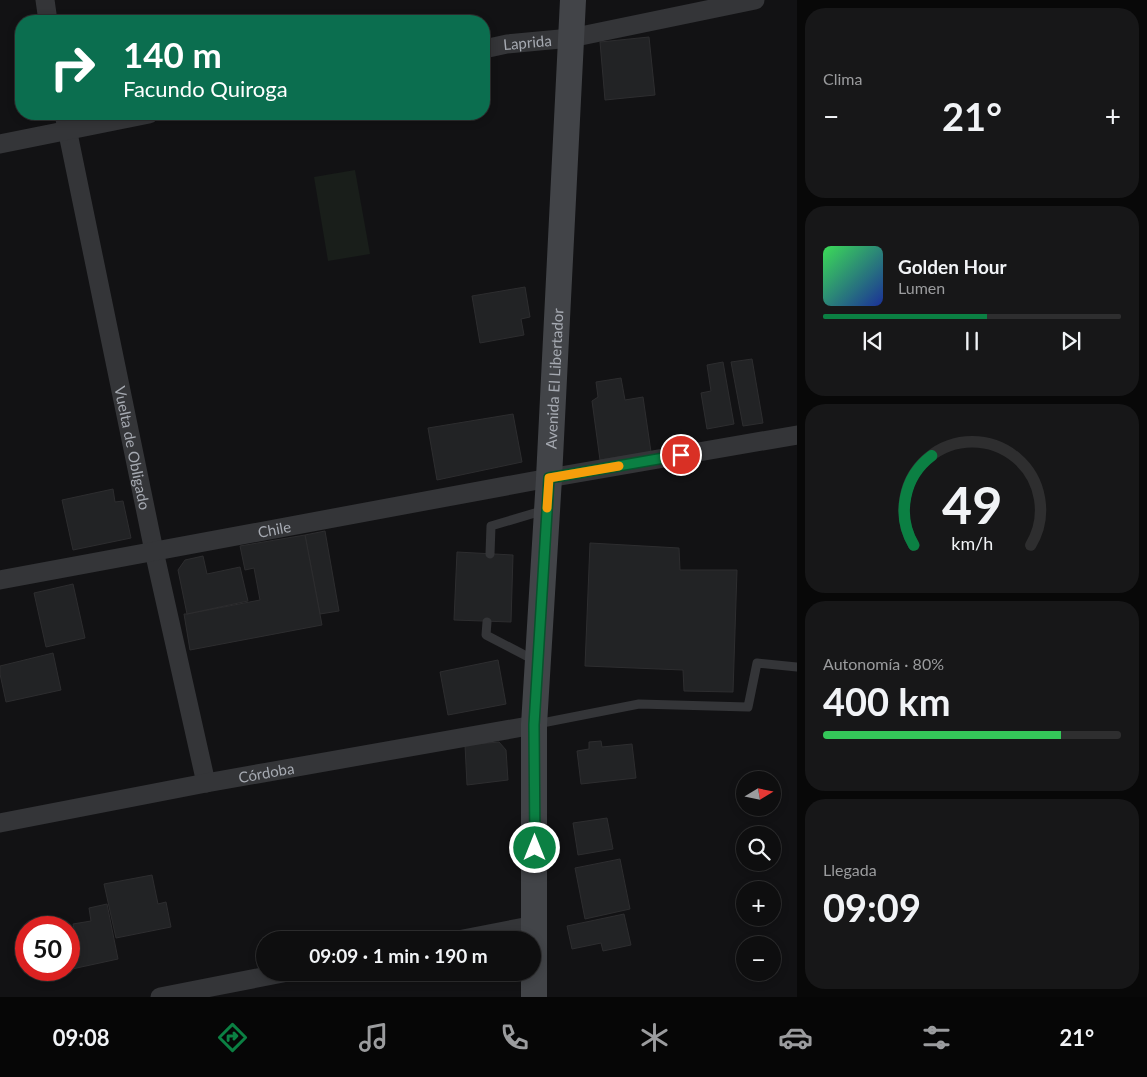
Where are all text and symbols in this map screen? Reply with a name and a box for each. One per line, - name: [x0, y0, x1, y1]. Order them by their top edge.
- street label: Laprida: [502, 31, 552, 53]
- text: 140 m: [123, 33, 222, 75]
- icon: right: [40, 35, 105, 100]
- text: Clima: [823, 69, 862, 88]
- text: Facundo Quiroga: [123, 75, 288, 102]
- text: 21°: [942, 93, 1002, 139]
- text: −: [823, 99, 839, 133]
- text: +: [1105, 99, 1121, 133]
- text: Golden Hour: [898, 255, 1007, 278]
- text: Lumen: [898, 278, 945, 297]
- street label: Avenida El Libertador: [541, 307, 567, 449]
- icon: previous: [859, 327, 887, 355]
- icon: pause: [958, 327, 986, 355]
- icon: next: [1057, 327, 1085, 355]
- street label: Vuelta de Obligado: [111, 385, 154, 511]
- pin: [660, 434, 702, 476]
- icon: arrive: [667, 441, 695, 469]
- text: 49: [942, 473, 1002, 535]
- street label: Chile: [256, 517, 292, 541]
- text: km/h: [951, 532, 993, 554]
- text: Autonomía · 80%: [823, 654, 944, 673]
- text: 400 km: [823, 678, 951, 724]
- street label: Córdoba: [237, 759, 296, 786]
- north arrow: [736, 771, 781, 816]
- map controls: [736, 771, 781, 981]
- position arrow: [508, 821, 560, 873]
- button: search: [736, 826, 781, 871]
- text: Llegada: [823, 860, 877, 879]
- button: +: [736, 881, 781, 926]
- text: 09:09: [823, 884, 921, 930]
- speed limit sign: 50: [15, 916, 80, 981]
- button: −: [736, 936, 781, 981]
- text: 09:09 · 1 min · 190 m: [309, 944, 488, 967]
- icon: directions: [215, 1020, 250, 1055]
- icon: music: [356, 1020, 391, 1055]
- icon: phone: [497, 1020, 532, 1055]
- icon: climate: [637, 1020, 672, 1055]
- icon: car: [778, 1020, 813, 1055]
- icon: filters: [919, 1020, 954, 1055]
- text: 09:08: [53, 1024, 110, 1051]
- text: 21°: [1059, 1024, 1094, 1051]

